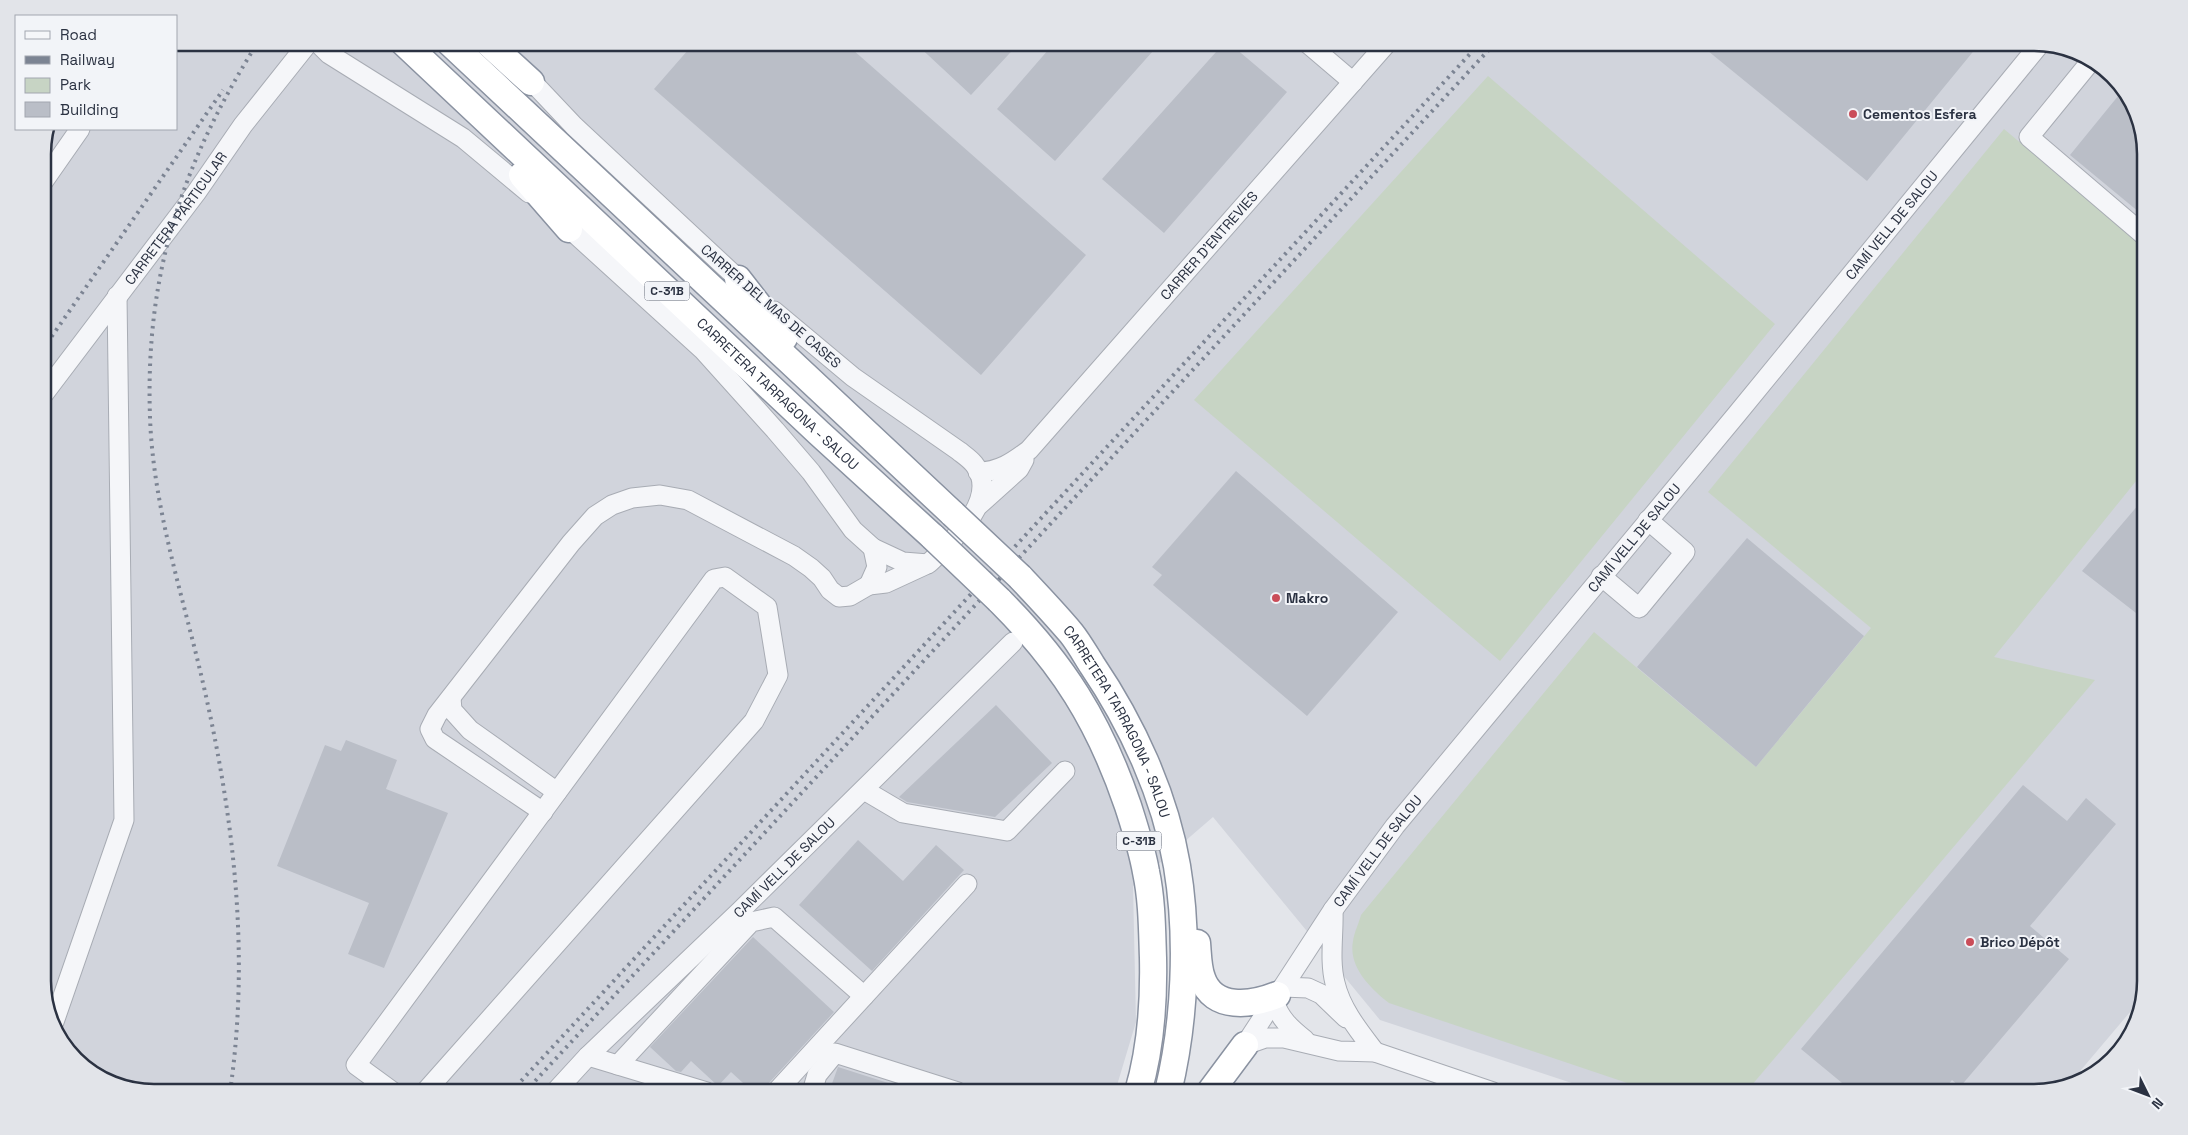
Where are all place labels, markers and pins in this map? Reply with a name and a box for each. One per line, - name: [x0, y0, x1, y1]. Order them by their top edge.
- place label: Cementos Esfera: [1863, 105, 1977, 123]
- marker: Cementos Esfera: [1847, 108, 1859, 120]
- place label: Makro: [1286, 589, 1328, 607]
- marker: Makro: [1270, 592, 1282, 604]
- place label: Brico Dépôt: [1980, 933, 2060, 951]
- marker: Brico Dépôt: [1964, 936, 1976, 948]

